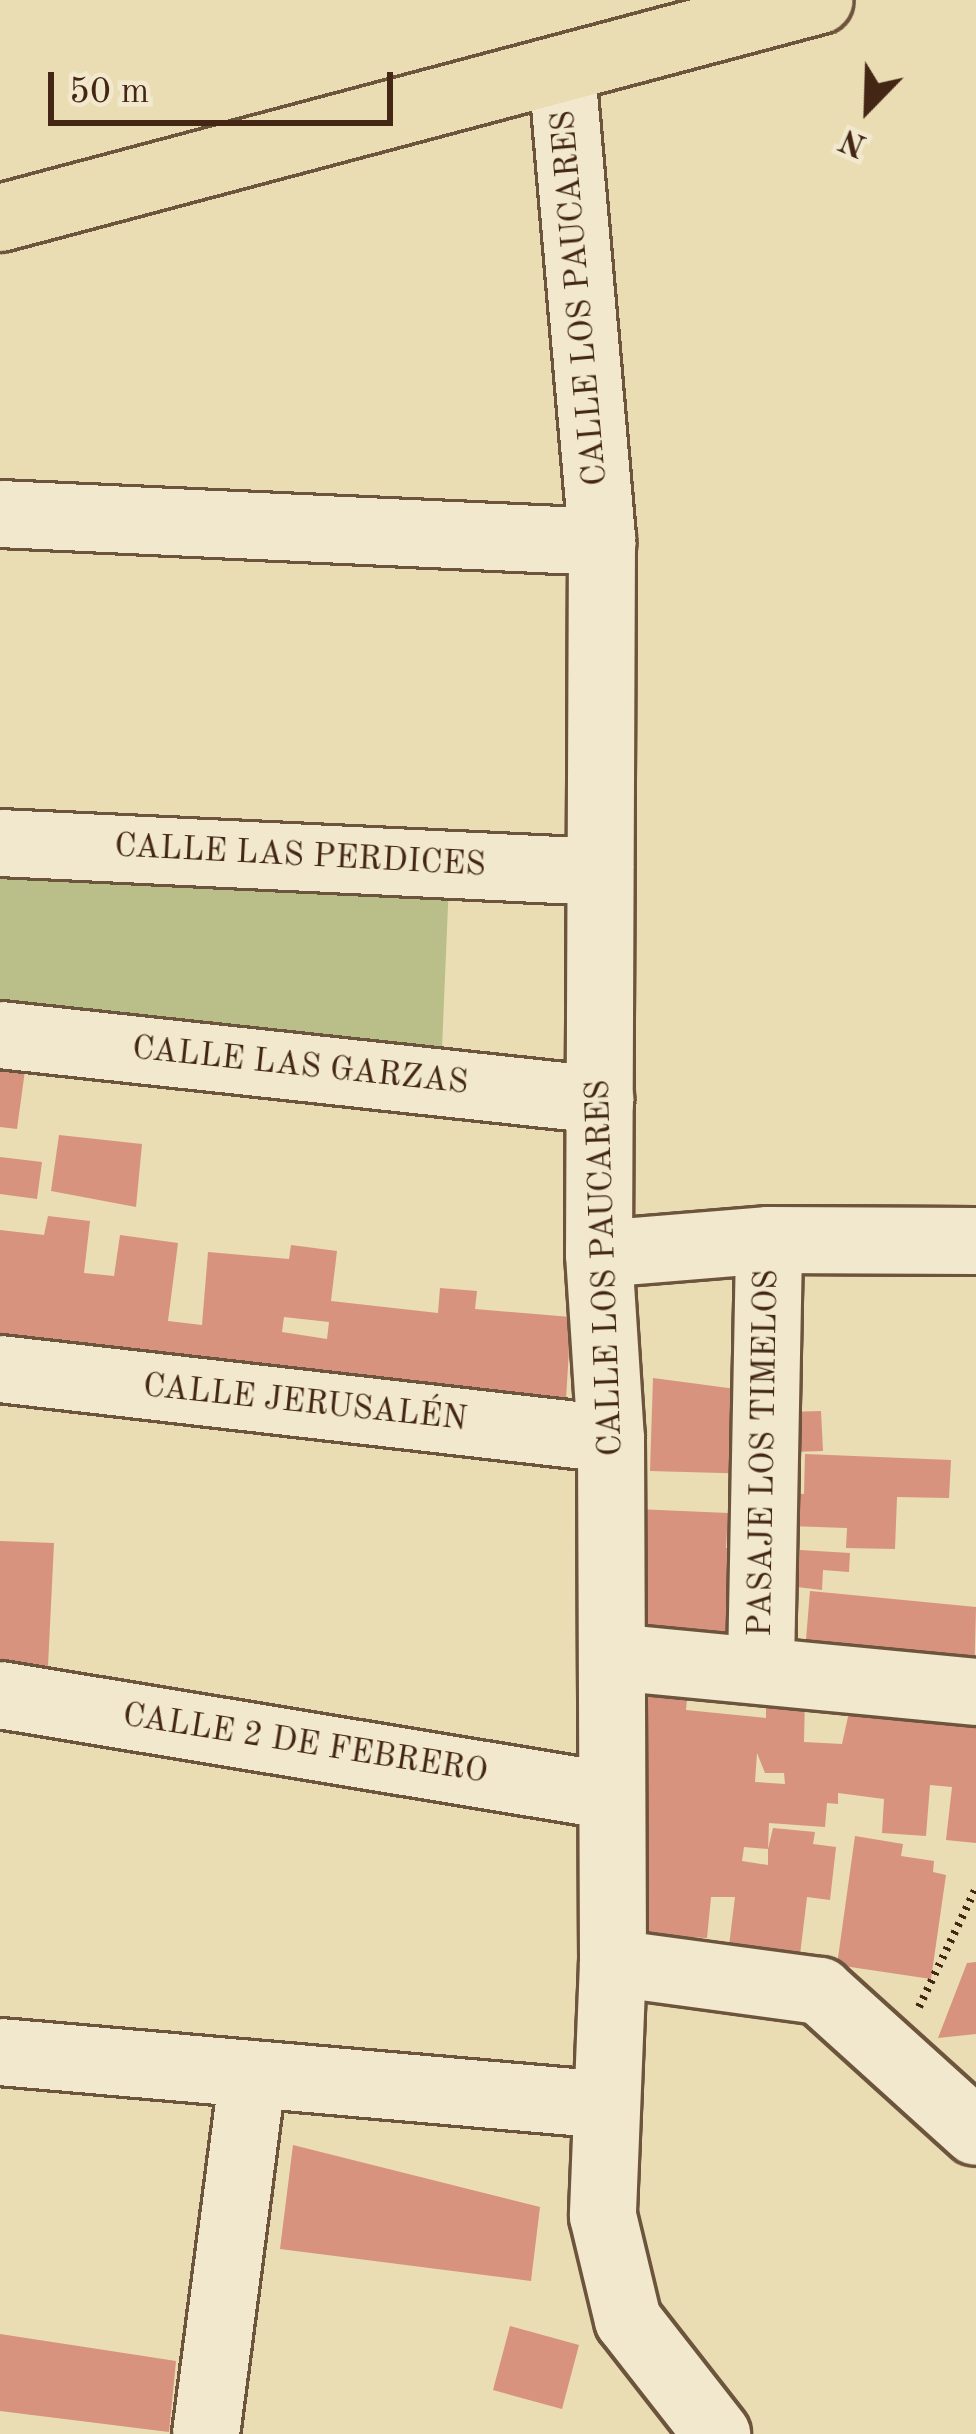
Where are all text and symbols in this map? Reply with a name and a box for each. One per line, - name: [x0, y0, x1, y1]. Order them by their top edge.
- scale bar: [54, 48, 399, 122]
- north arrow: [808, 48, 928, 168]
- text: 50 m: [69, 75, 149, 111]
- street label: CALLE LOS PAUCARES: [545, 109, 617, 487]
- text: N: [836, 121, 872, 162]
- street label: CALLE LAS PERDICES: [113, 827, 487, 887]
- street label: CALLE LAS GARZAS: [130, 1030, 470, 1104]
- street label: CALLE LOS PAUCARES: [580, 1079, 632, 1457]
- street label: PASAJE LOS TIMELOS: [742, 1269, 788, 1637]
- street label: CALLE JERUSALÉN: [141, 1367, 469, 1441]
- street label: CALLE 2 DE FEBRERO: [120, 1697, 490, 1793]

